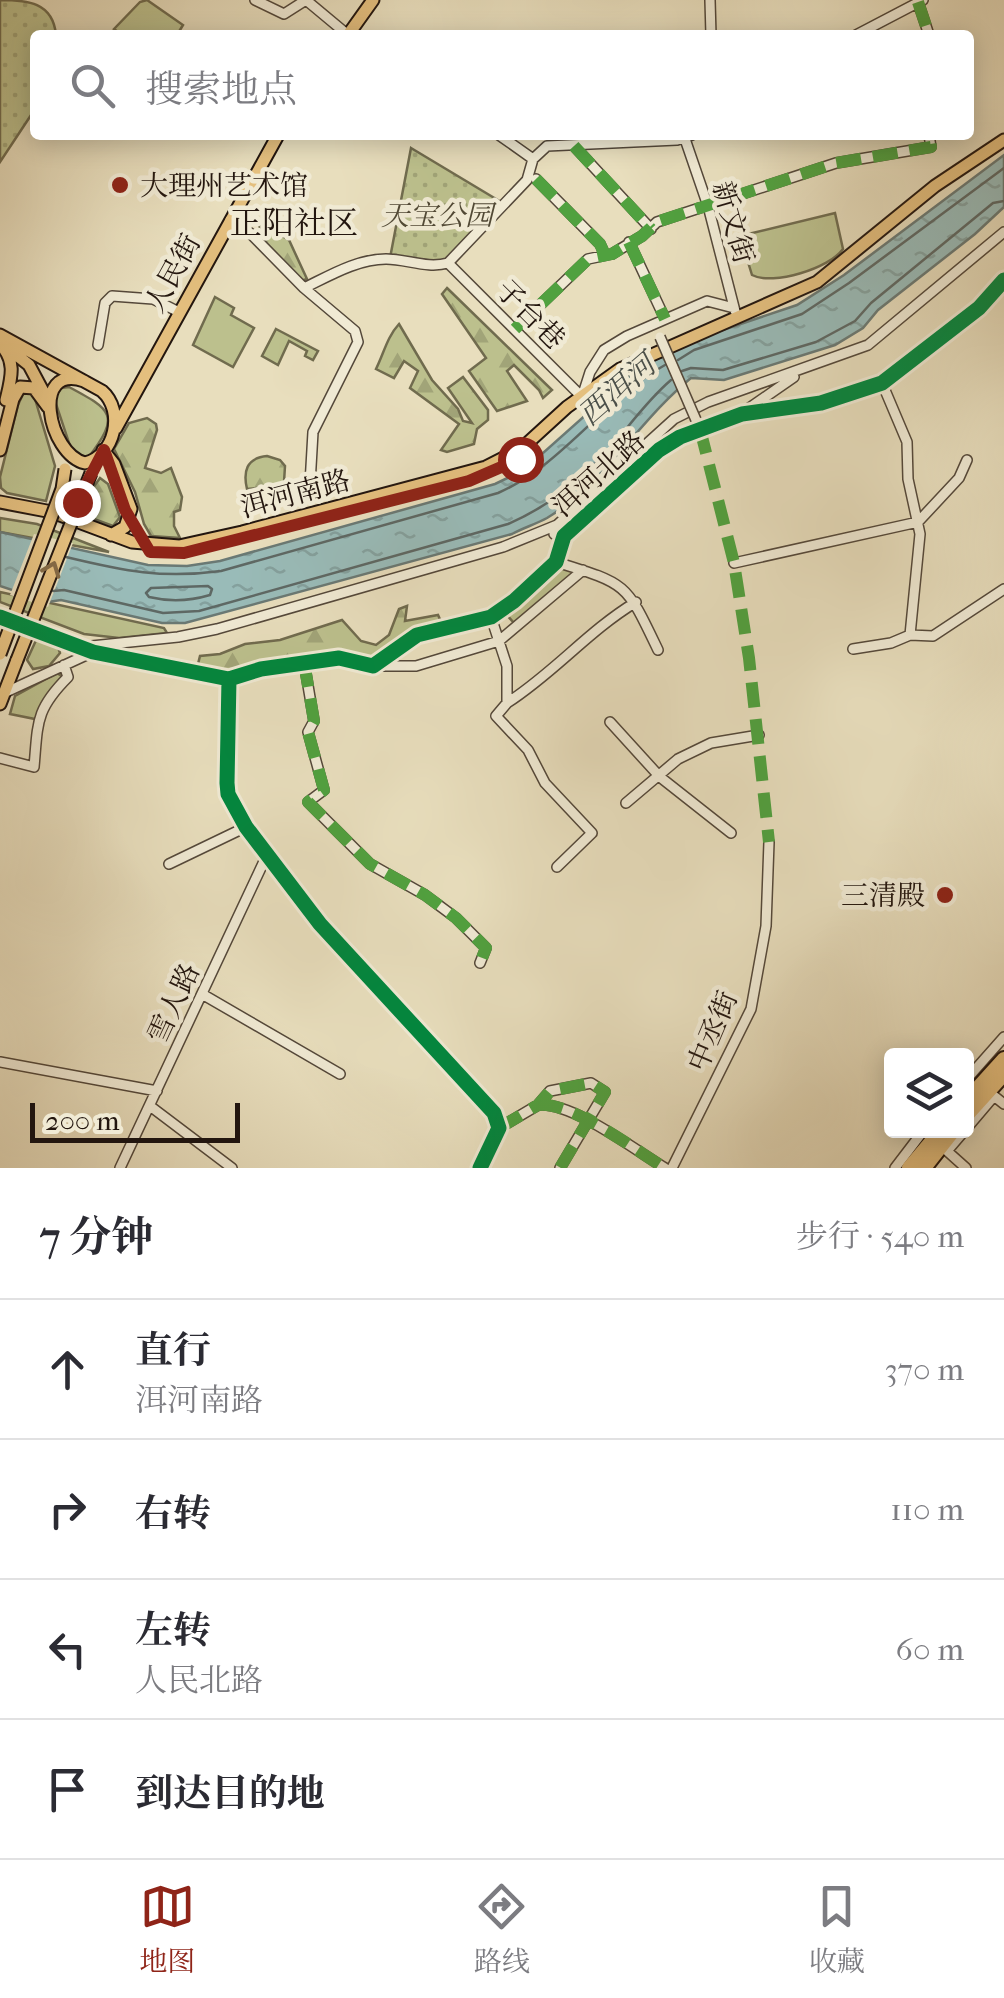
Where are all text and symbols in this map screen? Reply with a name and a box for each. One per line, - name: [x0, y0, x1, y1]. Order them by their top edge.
- search box: [30, 30, 974, 140]
- icon: search: [65, 58, 120, 113]
- text: 搜索地点: [145, 67, 297, 112]
- place label: 大理州艺术馆: [140, 169, 308, 202]
- marker: 大理州艺术馆: [109, 174, 131, 196]
- street label: 新文街: [706, 177, 761, 267]
- park label: 天宝公园: [381, 199, 497, 232]
- district label: 正阳社区: [230, 205, 358, 242]
- street label: 人民街: [138, 229, 207, 318]
- street label: 子台巷: [489, 273, 572, 356]
- water label: 西洱河: [572, 344, 667, 433]
- street label: 洱河北路: [546, 424, 651, 523]
- route start: [498, 437, 544, 483]
- street label: 洱河南路: [237, 463, 353, 524]
- route end: [55, 480, 101, 526]
- one-way arrow: [40, 561, 60, 579]
- place label: 三清殿: [841, 879, 925, 912]
- marker: 三清殿: [934, 884, 956, 906]
- street label: 雪人路: [141, 958, 206, 1048]
- street label: 中丞街: [681, 986, 744, 1076]
- map controls: [884, 1048, 974, 1138]
- button: layers: [884, 1048, 974, 1138]
- scale bar: [30, 1098, 240, 1142]
- text: 200 m: [45, 1104, 120, 1137]
- text: 7 分钟: [40, 1213, 153, 1262]
- text: 步行 · 540 m: [796, 1218, 964, 1255]
- text: 直行: [135, 1328, 211, 1373]
- icon: ahead: [40, 1342, 95, 1397]
- text: 370 m: [884, 1351, 964, 1388]
- text: 洱河南路: [135, 1382, 263, 1419]
- icon: right: [40, 1482, 95, 1537]
- text: 右转: [135, 1491, 211, 1536]
- text: 110 m: [890, 1491, 964, 1528]
- text: 左转: [135, 1608, 211, 1653]
- icon: left: [40, 1622, 95, 1677]
- text: 60 m: [896, 1631, 964, 1668]
- text: 人民北路: [135, 1662, 263, 1699]
- icon: arrive: [40, 1762, 95, 1817]
- text: 到达目的地: [135, 1771, 325, 1816]
- tab: 地图: [139, 1879, 195, 1979]
- tab: 路线: [474, 1879, 530, 1979]
- tab: 收藏: [809, 1879, 865, 1979]

